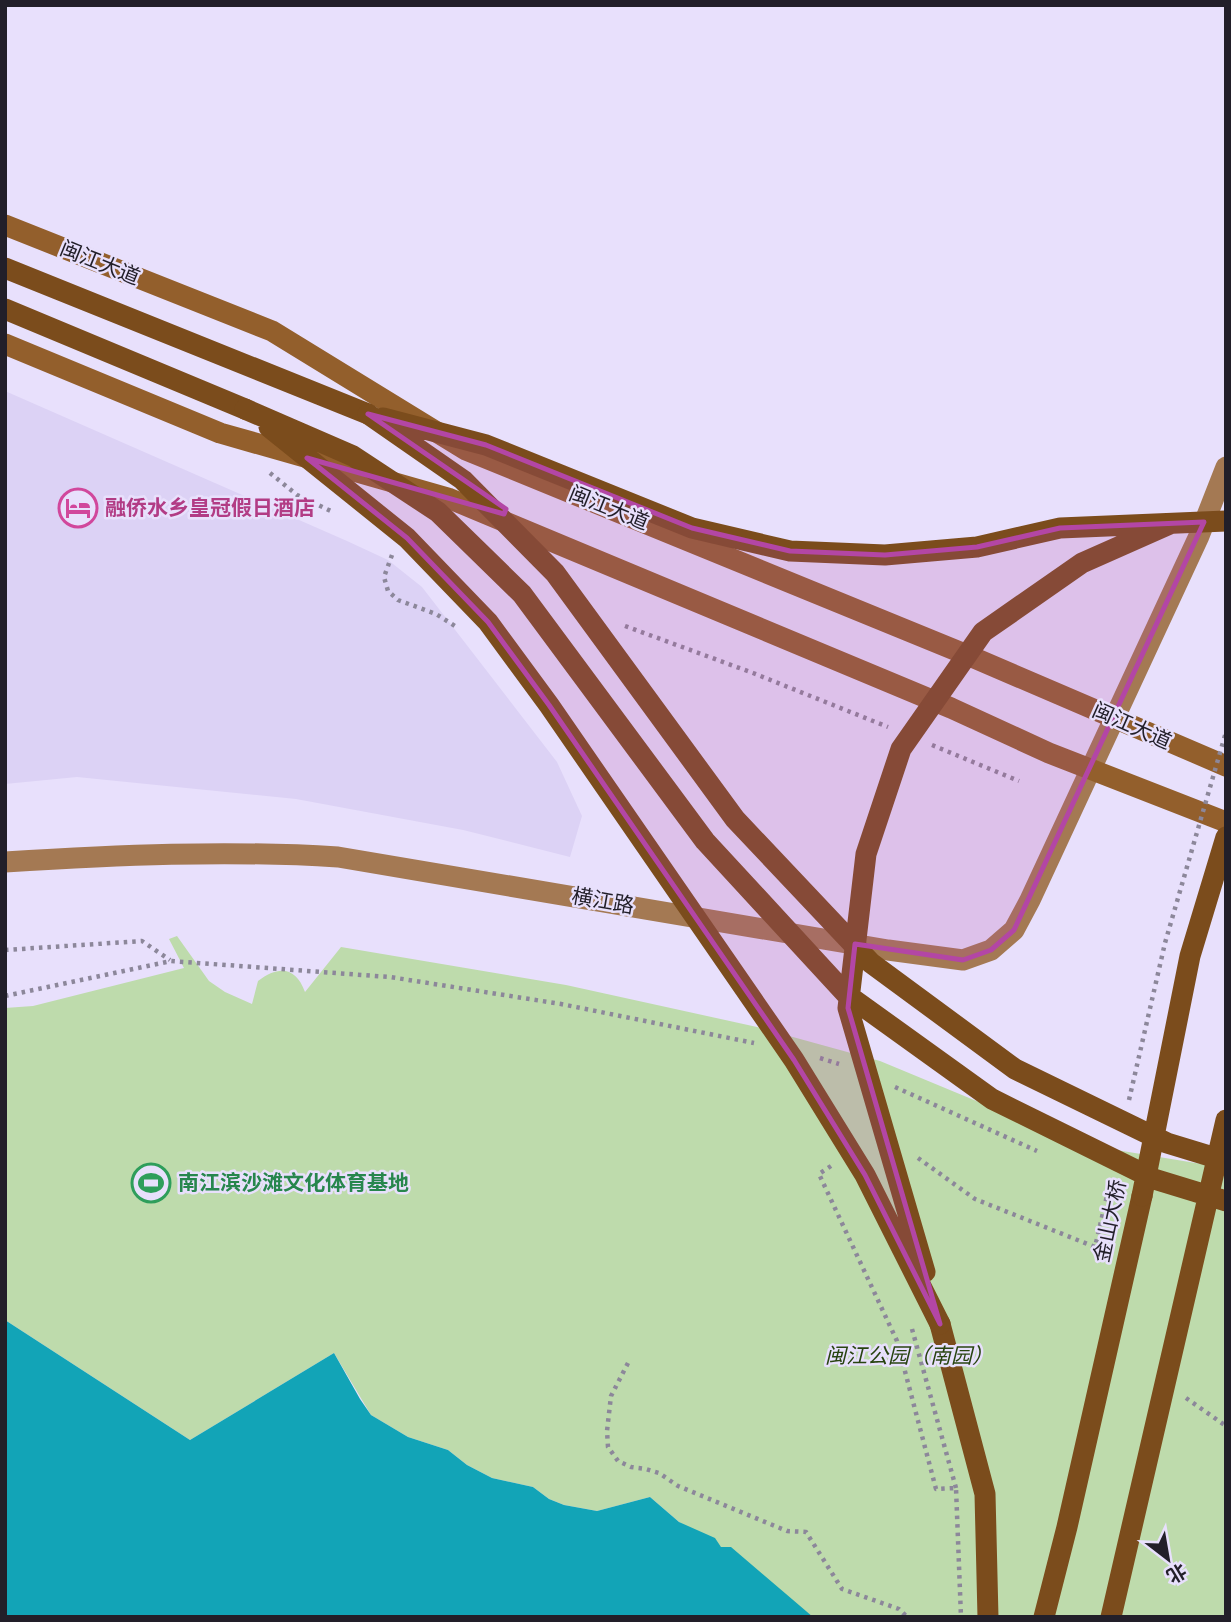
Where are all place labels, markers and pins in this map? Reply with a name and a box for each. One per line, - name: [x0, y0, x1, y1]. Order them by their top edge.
- hotel icon: 融侨水乡皇冠假日酒店: [57, 487, 99, 529]
- place label: 融侨水乡皇冠假日酒店: [105, 493, 315, 522]
- sports icon: 南江滨沙滩文化体育基地: [130, 1162, 172, 1204]
- place label: 南江滨沙滩文化体育基地: [178, 1168, 409, 1197]

